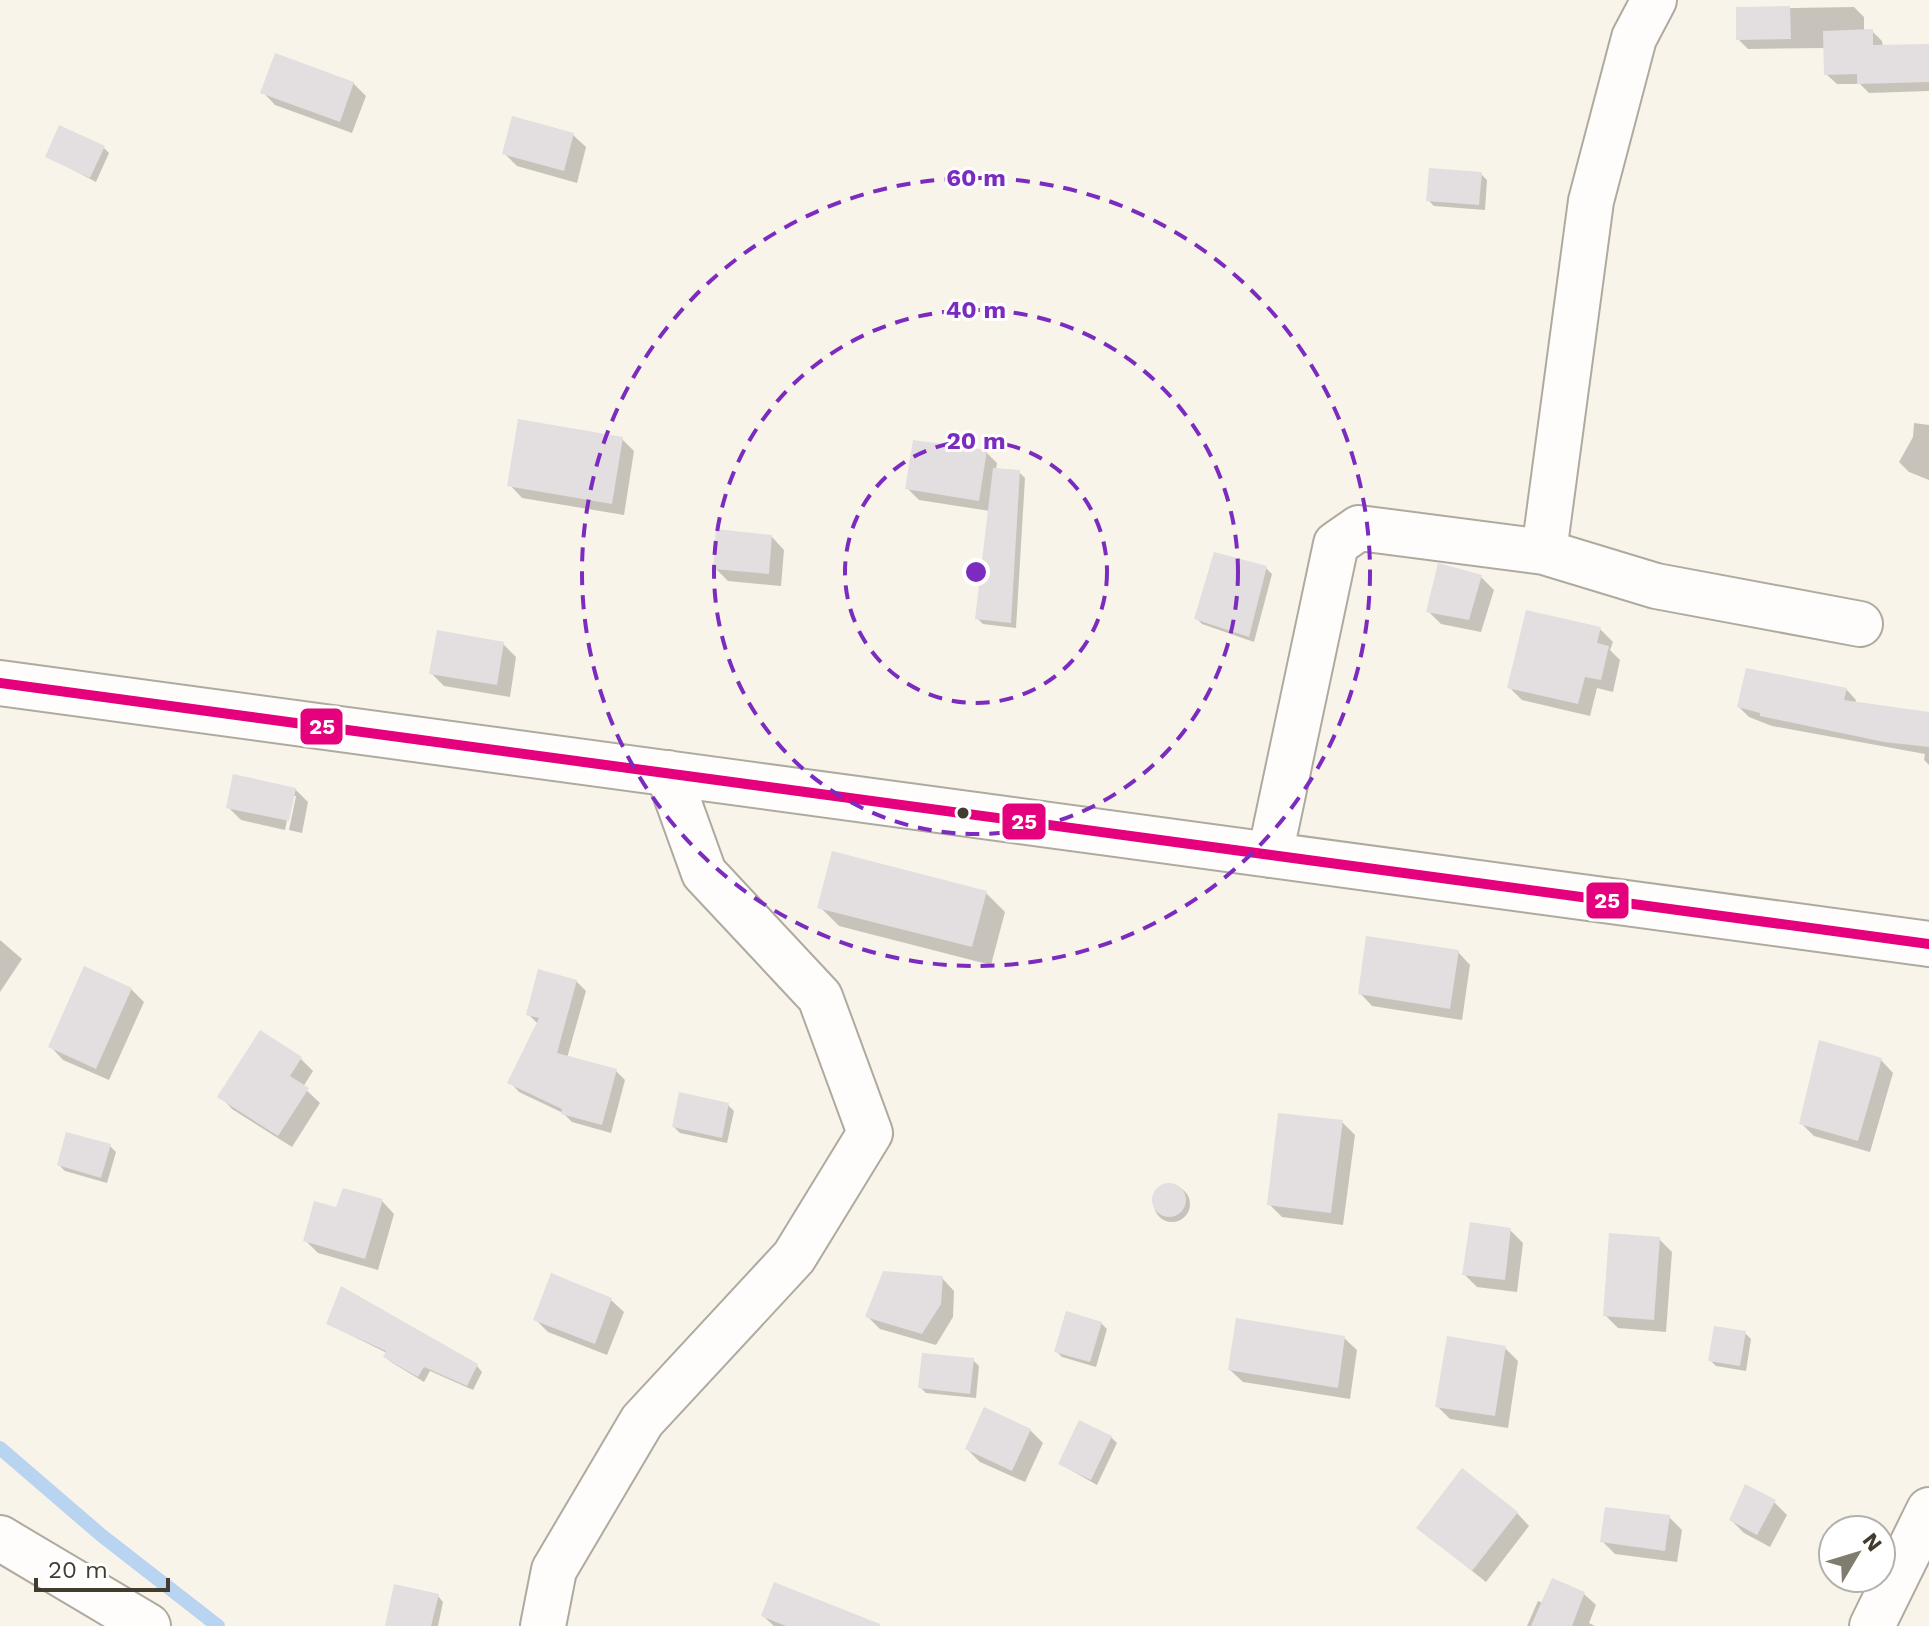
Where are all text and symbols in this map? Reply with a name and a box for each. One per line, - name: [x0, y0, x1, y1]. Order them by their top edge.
- text: 60 m: [946, 164, 1006, 192]
- text: 40 m: [946, 296, 1006, 324]
- text: 20 m: [946, 427, 1006, 455]
- centre of rings: [962, 558, 990, 586]
- line badge: 25: [299, 707, 344, 746]
- text: 25: [309, 714, 335, 739]
- line badge: 25: [1001, 802, 1047, 841]
- unlabelled marker: [955, 805, 971, 821]
- text: 25: [1011, 809, 1037, 834]
- line badge: 25: [1585, 881, 1630, 920]
- text: 25: [1594, 888, 1620, 913]
- north arrow: [1817, 1514, 1897, 1594]
- text: N: [1857, 1528, 1887, 1556]
- scale bar: [36, 1542, 168, 1592]
- text: 20 m: [48, 1556, 108, 1584]

